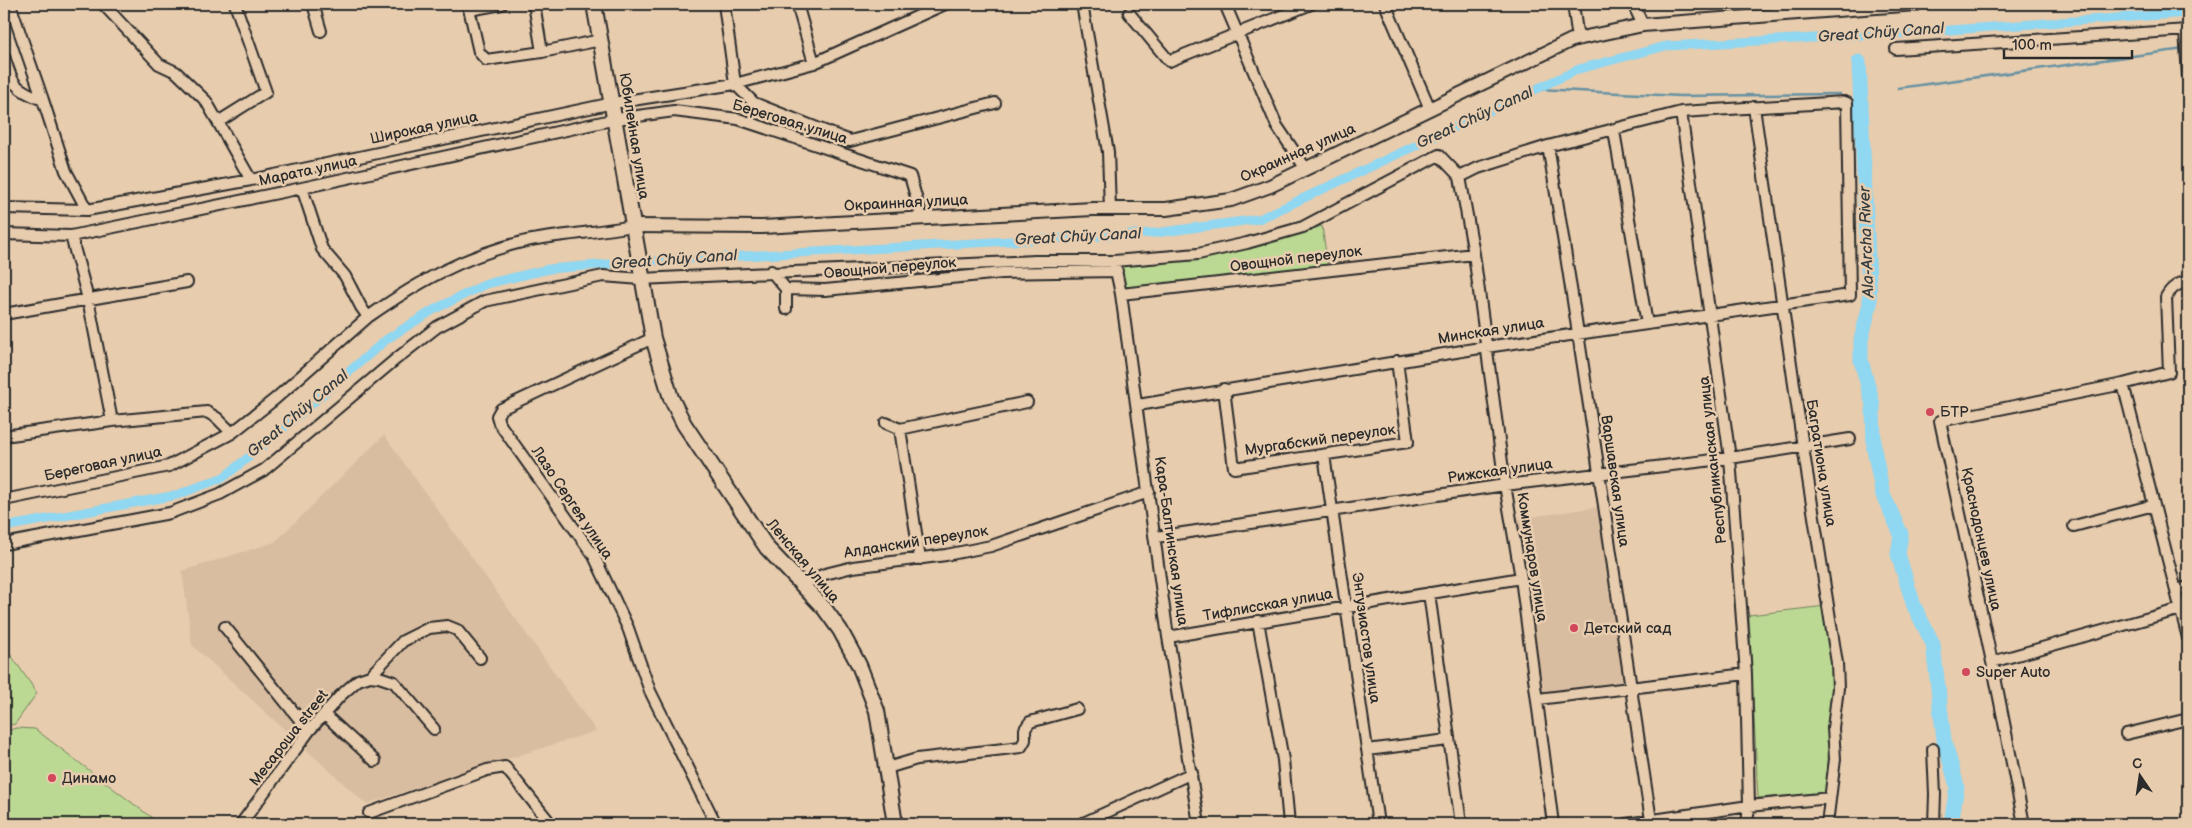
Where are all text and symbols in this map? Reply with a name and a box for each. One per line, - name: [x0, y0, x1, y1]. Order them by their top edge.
- water label: Great Chüy Canal: [1817, 19, 1946, 47]
- scale bar: [2004, 28, 2132, 60]
- text: 100 m: [2012, 36, 2052, 55]
- street label: Юбилейная улица: [615, 71, 653, 201]
- water label: Great Chüy Canal: [1414, 82, 1538, 153]
- street label: Береговая улица: [730, 95, 850, 149]
- street label: Широкая улица: [368, 107, 480, 149]
- street label: Окраинная улица: [1237, 119, 1359, 187]
- street label: Марата улица: [257, 151, 359, 191]
- water label: Ala-Archa River: [1856, 185, 1878, 299]
- street label: Окраинная улица: [843, 190, 969, 216]
- water label: Great Chüy Canal: [1014, 224, 1143, 250]
- street label: Овощной переулок: [1229, 241, 1363, 277]
- water label: Great Chüy Canal: [610, 246, 739, 274]
- street label: Овощной переулок: [823, 253, 957, 283]
- street label: Минская улица: [1437, 313, 1546, 349]
- water label: Great Chüy Canal: [243, 365, 354, 462]
- street label: Республиканская улица: [1695, 375, 1731, 545]
- street label: Багратиона улица: [1802, 398, 1840, 528]
- place label: БТР: [1940, 403, 1969, 422]
- marker: БТР: [1924, 406, 1936, 418]
- street label: Варшавская улица: [1596, 414, 1634, 548]
- street label: Мургабский переулок: [1243, 420, 1397, 460]
- street label: Береговая улица: [43, 442, 164, 486]
- street label: Лазо Сергея улица: [526, 442, 617, 563]
- street label: Рижская улица: [1446, 454, 1554, 488]
- street label: Кара-Балтинская улица: [1150, 455, 1192, 627]
- street label: Краснодонцев улица: [1956, 465, 2006, 613]
- street label: Коммунаров улица: [1512, 491, 1552, 623]
- street label: Ленская улица: [762, 514, 844, 607]
- street label: Алданский переулок: [842, 521, 989, 563]
- street label: Энтузиастов улица: [1347, 571, 1385, 705]
- street label: Тифлисская улица: [1202, 584, 1335, 626]
- place label: Детский сад: [1584, 619, 1671, 638]
- marker: Детский сад: [1568, 622, 1580, 634]
- place label: Super Auto: [1976, 663, 2051, 682]
- marker: Super Auto: [1960, 666, 1972, 678]
- street label: Месароша street: [245, 686, 333, 790]
- north arrow: [2114, 750, 2164, 800]
- text: С: [2131, 754, 2144, 773]
- place label: Динамо: [62, 769, 116, 788]
- marker: Динамо: [46, 772, 58, 784]

